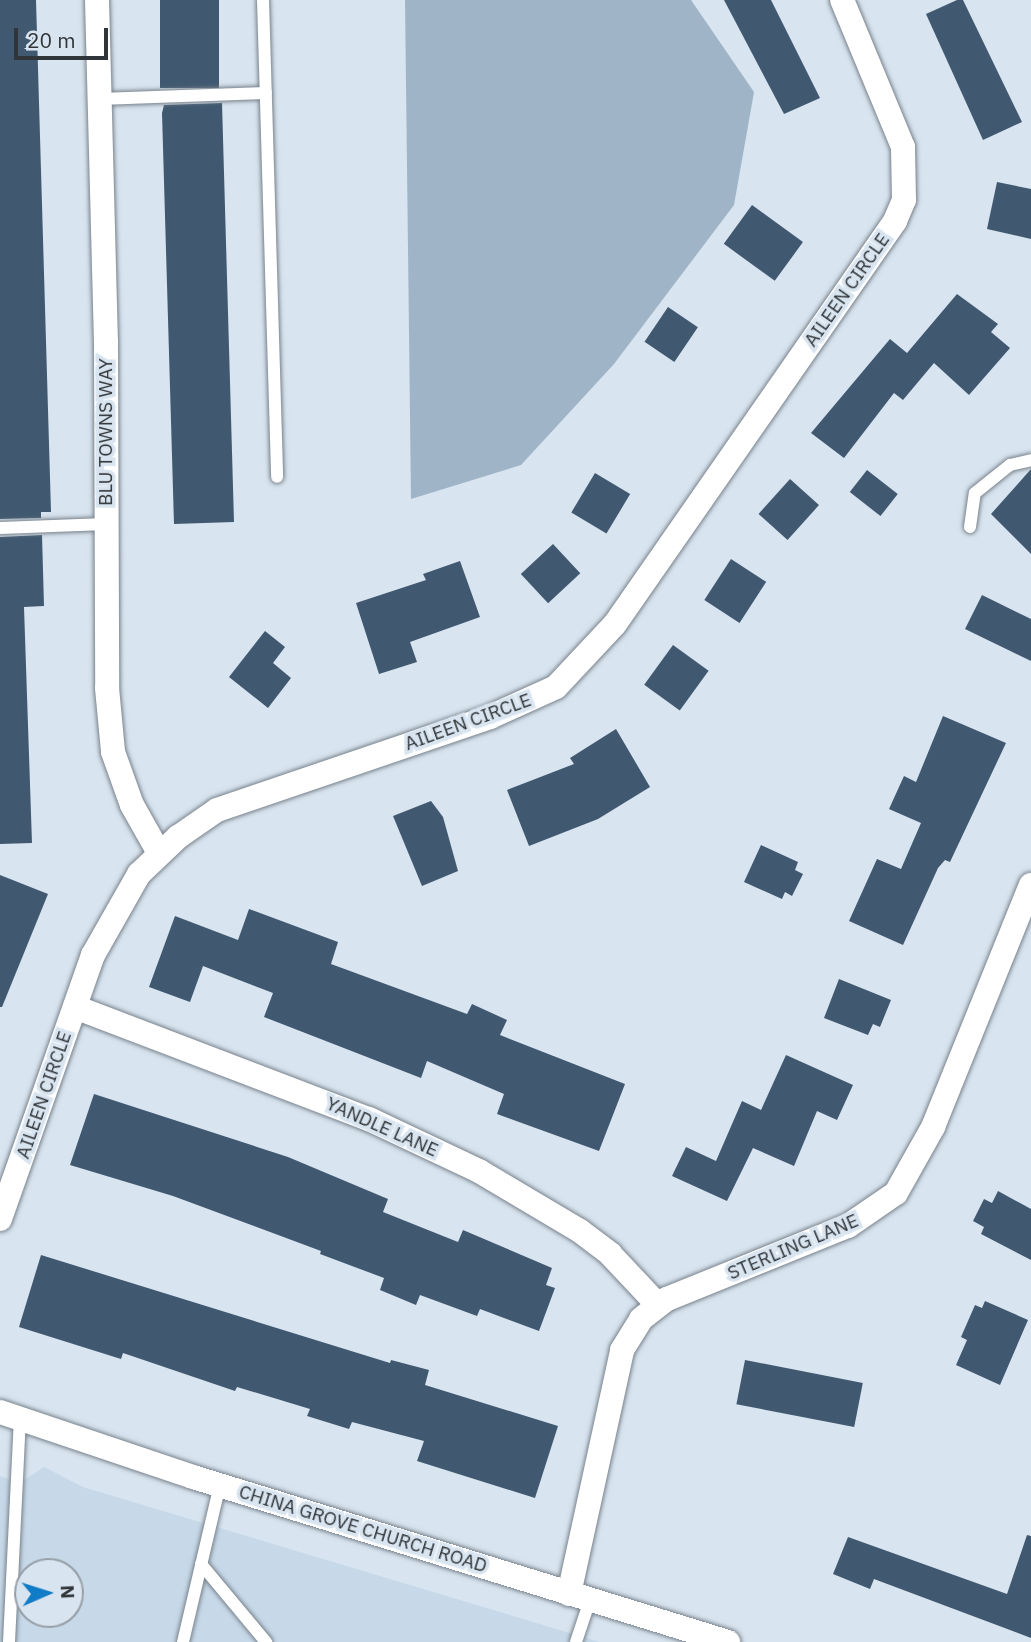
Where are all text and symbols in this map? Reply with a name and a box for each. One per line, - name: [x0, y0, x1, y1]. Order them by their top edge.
- scale bar: [18, 14, 112, 58]
- text: 20 m: [27, 26, 76, 54]
- street label: AILEEN CIRCLE: [799, 229, 895, 351]
- street label: BLU TOWNS WAY: [95, 358, 117, 506]
- street label: AILEEN CIRCLE: [402, 689, 534, 755]
- street label: AILEEN CIRCLE: [12, 1028, 76, 1162]
- street label: YANDLE LANE: [322, 1092, 442, 1162]
- street label: STERLING LANE: [724, 1209, 862, 1285]
- street label: CHINA GROVE CHURCH ROAD: [236, 1480, 490, 1578]
- north arrow: [14, 1558, 84, 1628]
- text: N: [56, 1584, 80, 1599]

